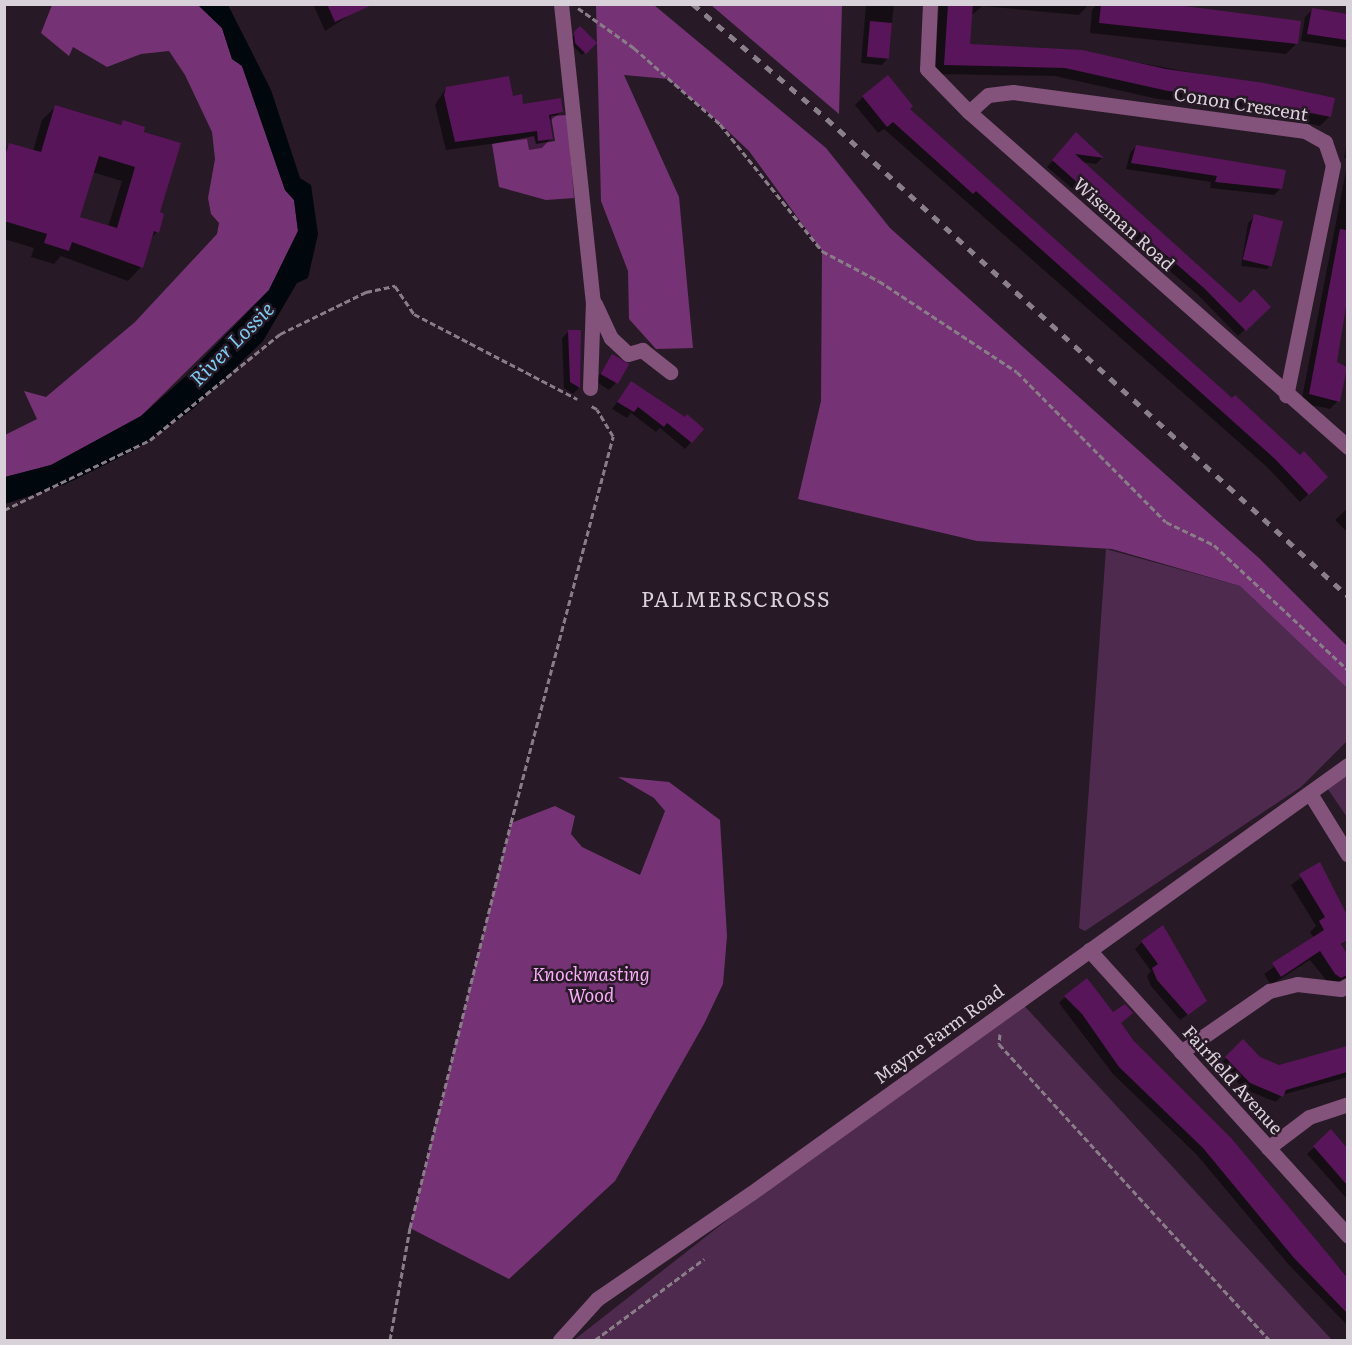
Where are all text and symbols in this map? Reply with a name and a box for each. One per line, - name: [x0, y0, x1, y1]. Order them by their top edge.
- street label: Conon Crescent: [1172, 83, 1310, 125]
- street label: Wiseman Road: [1069, 173, 1179, 275]
- water label: River Lossie: [184, 296, 278, 390]
- district label: PALMERSCROSS: [641, 585, 831, 611]
- park label: Knockmasting Wood: [532, 964, 650, 1006]
- street label: Mayne Farm Road: [870, 980, 1008, 1088]
- street label: Fairfield Avenue: [1179, 1021, 1287, 1139]

